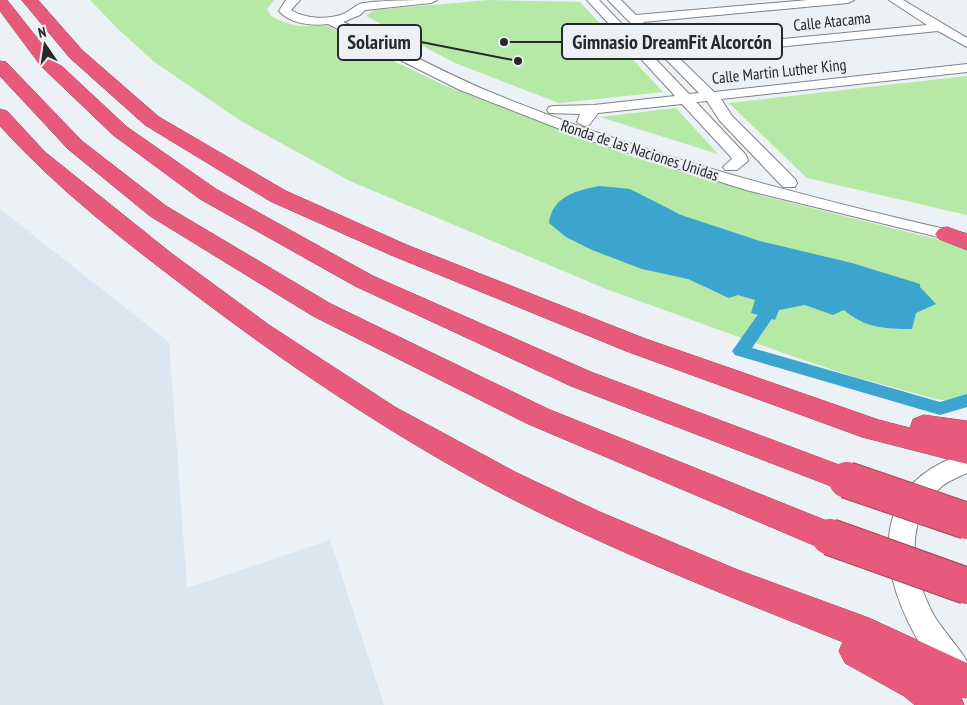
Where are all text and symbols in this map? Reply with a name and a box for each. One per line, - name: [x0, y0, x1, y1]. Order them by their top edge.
- street label: Calle Atacama: [792, 7, 872, 35]
- north arrow: [20, 20, 70, 70]
- text: N: [36, 23, 48, 42]
- callout: Gimnasio DreamFit Alcorcón: [562, 24, 782, 59]
- callout: Solarium: [338, 25, 421, 60]
- text: Solarium: [347, 29, 411, 55]
- text: Gimnasio DreamFit Alcorcón: [572, 29, 772, 55]
- street label: Calle Martin Luther King: [711, 54, 847, 88]
- street label: Ronda de las Naciones Unidas: [559, 115, 721, 185]

